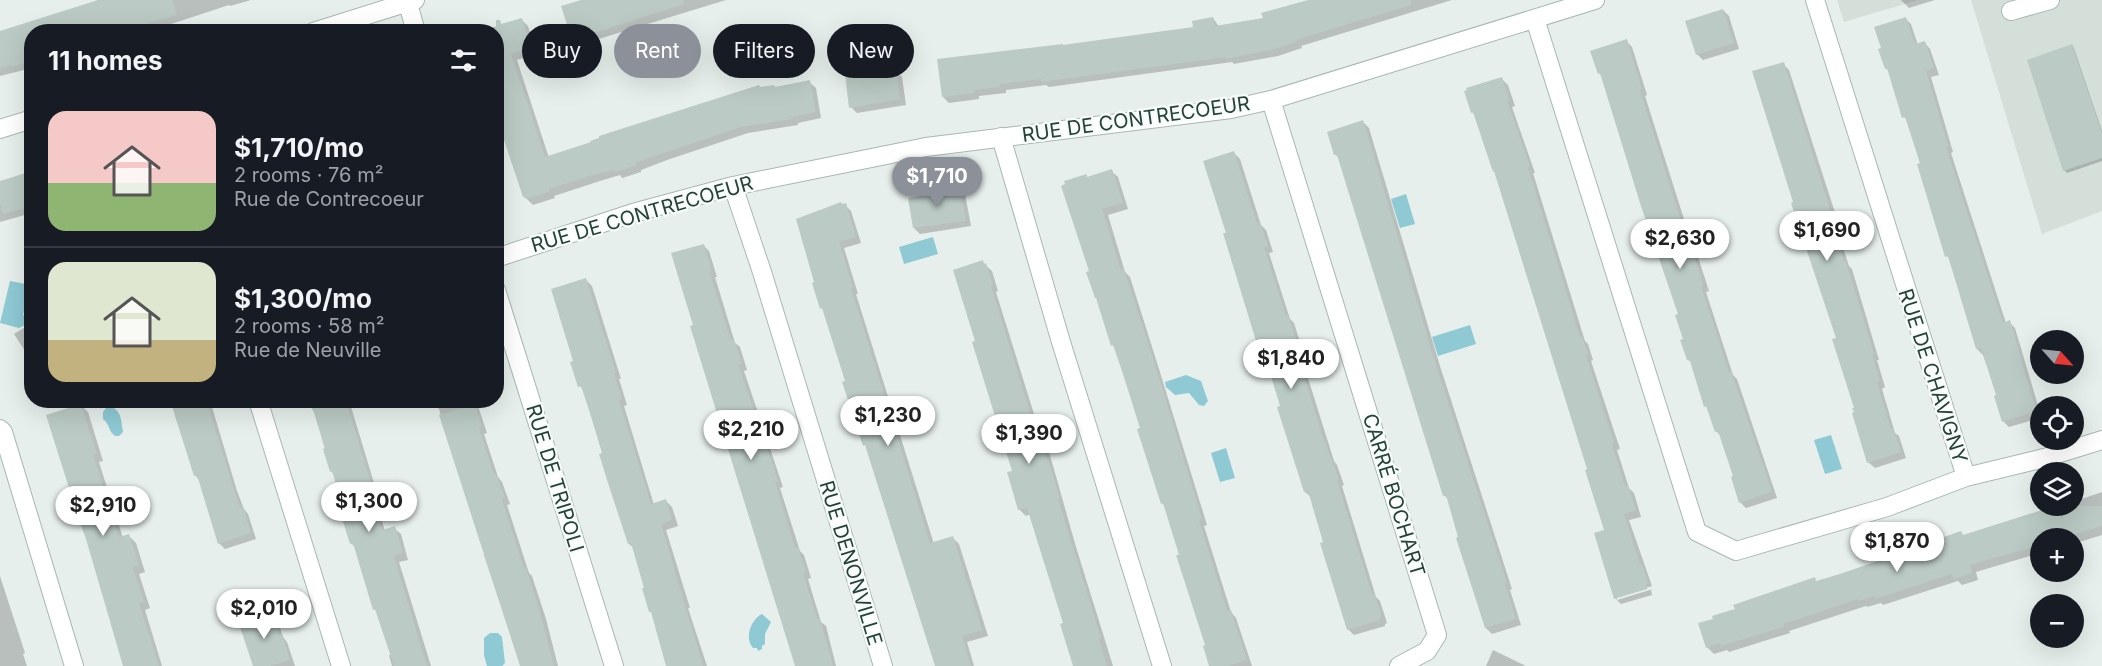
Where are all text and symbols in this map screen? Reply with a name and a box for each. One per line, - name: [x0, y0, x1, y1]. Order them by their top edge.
- chip: Buy: [522, 24, 602, 78]
- chip: Rent: [614, 24, 701, 78]
- chip: Filters: [713, 24, 815, 78]
- chip: New: [827, 24, 914, 78]
- icon: filters: [447, 44, 480, 77]
- text: 11 homes: [48, 45, 163, 76]
- street label: RUE DE CONTRECOEUR: [1020, 91, 1252, 147]
- text: $1,710/mo: [234, 132, 364, 163]
- icon: home: [96, 135, 168, 207]
- pin: $1,710: [888, 157, 986, 208]
- text: 2 rooms · 76 m²: [234, 163, 383, 187]
- text: $1,710: [906, 164, 968, 188]
- street label: RUE DE CONTRECOEUR: [528, 171, 756, 257]
- text: Rue de Contrecoeur: [234, 187, 424, 211]
- pin: $1,690: [1778, 211, 1876, 262]
- text: $1,690: [1793, 218, 1861, 242]
- pin: $2,630: [1631, 219, 1729, 270]
- text: $2,630: [1644, 226, 1716, 250]
- text: $1,300/mo: [234, 283, 372, 314]
- icon: home: [96, 286, 168, 358]
- street label: RUE DE CHAVIGNY: [1893, 286, 1973, 467]
- text: 2 rooms · 58 m²: [234, 314, 385, 338]
- north arrow: [2030, 330, 2084, 384]
- map controls: [2030, 330, 2084, 648]
- text: Rue de Neuville: [234, 338, 382, 362]
- pin: $1,840: [1242, 339, 1340, 390]
- text: $1,840: [1257, 346, 1325, 370]
- pin: $1,230: [839, 396, 937, 447]
- button: locate: [2030, 396, 2084, 450]
- street label: RUE DE TRIPOLI: [521, 401, 589, 555]
- text: $1,230: [854, 403, 922, 427]
- pin: $2,210: [702, 410, 800, 461]
- street label: CARRÉ BOCHART: [1358, 410, 1431, 579]
- pin: $1,390: [980, 414, 1078, 465]
- text: $2,210: [717, 417, 785, 441]
- text: $1,390: [995, 421, 1063, 445]
- button: layers: [2030, 462, 2084, 516]
- street label: RUE DENONVILLE: [815, 478, 887, 648]
- pin: $1,300: [320, 482, 418, 533]
- pin: $2,910: [54, 486, 152, 537]
- text: $1,300: [335, 489, 403, 513]
- text: $2,910: [69, 493, 137, 517]
- pin: $1,870: [1848, 522, 1946, 573]
- button: +: [2030, 528, 2084, 582]
- text: $1,870: [1864, 529, 1930, 553]
- pin: $2,010: [215, 589, 313, 640]
- button: −: [2030, 594, 2084, 648]
- text: $2,010: [230, 596, 298, 620]

